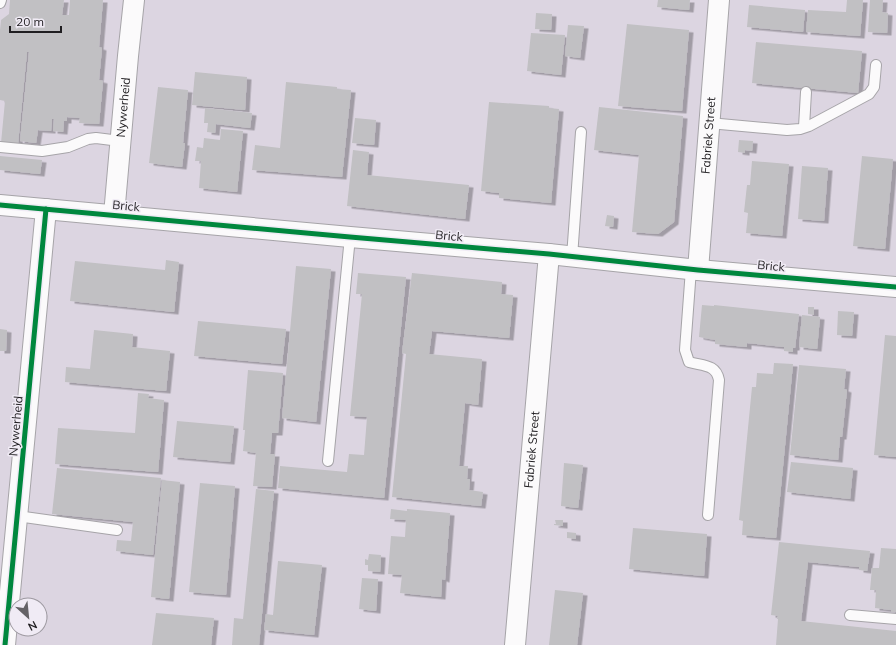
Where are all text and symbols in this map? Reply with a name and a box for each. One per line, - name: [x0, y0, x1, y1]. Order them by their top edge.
- scale bar: [10, 8, 61, 34]
- text: 20 m: [16, 14, 44, 29]
- street label: Nywerheid: [113, 77, 133, 138]
- street label: Fabriek Street: [697, 96, 718, 174]
- street label: Brick: [112, 197, 141, 214]
- street label: Brick: [435, 227, 464, 244]
- street label: Brick: [757, 257, 786, 274]
- street label: Nywerheid: [5, 395, 26, 457]
- street label: Fabriek Street: [521, 411, 542, 489]
- north arrow: [8, 597, 48, 637]
- text: N: [26, 618, 39, 634]

